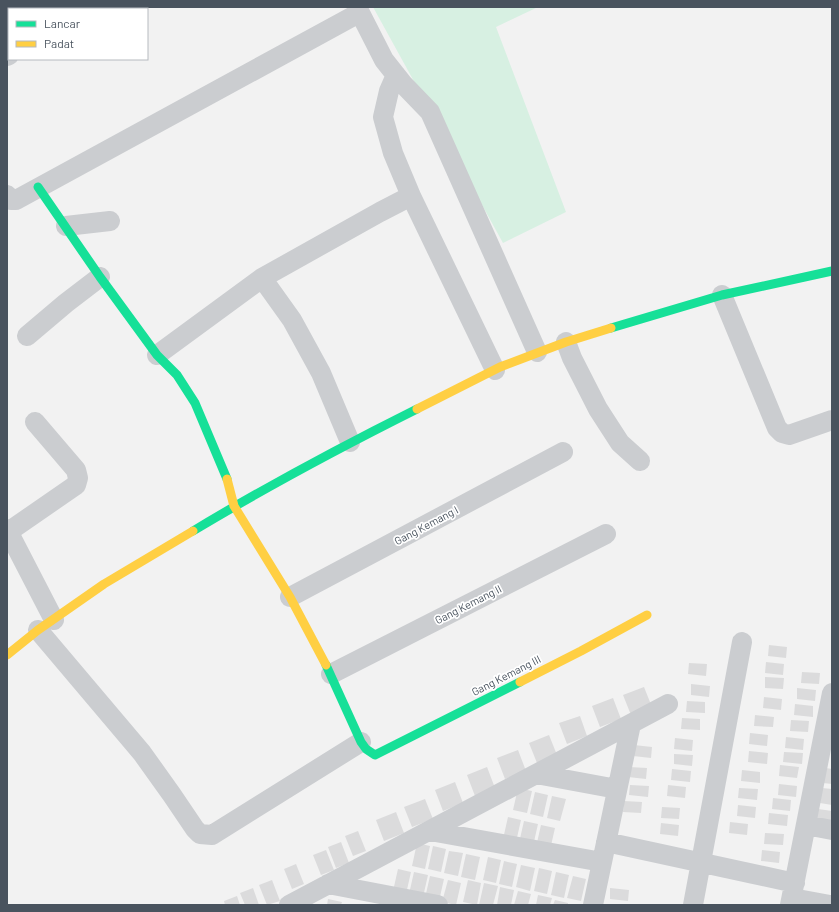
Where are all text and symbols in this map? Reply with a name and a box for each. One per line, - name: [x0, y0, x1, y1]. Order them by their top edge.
- legend: [8, 8, 148, 60]
- text: Lancar: [44, 16, 81, 30]
- text: Padat: [44, 36, 74, 50]
- street label: Gang Kemang I: [392, 503, 460, 547]
- street label: Gang Kemang II: [432, 582, 504, 626]
- street label: Gang Kemang III: [469, 652, 543, 698]

